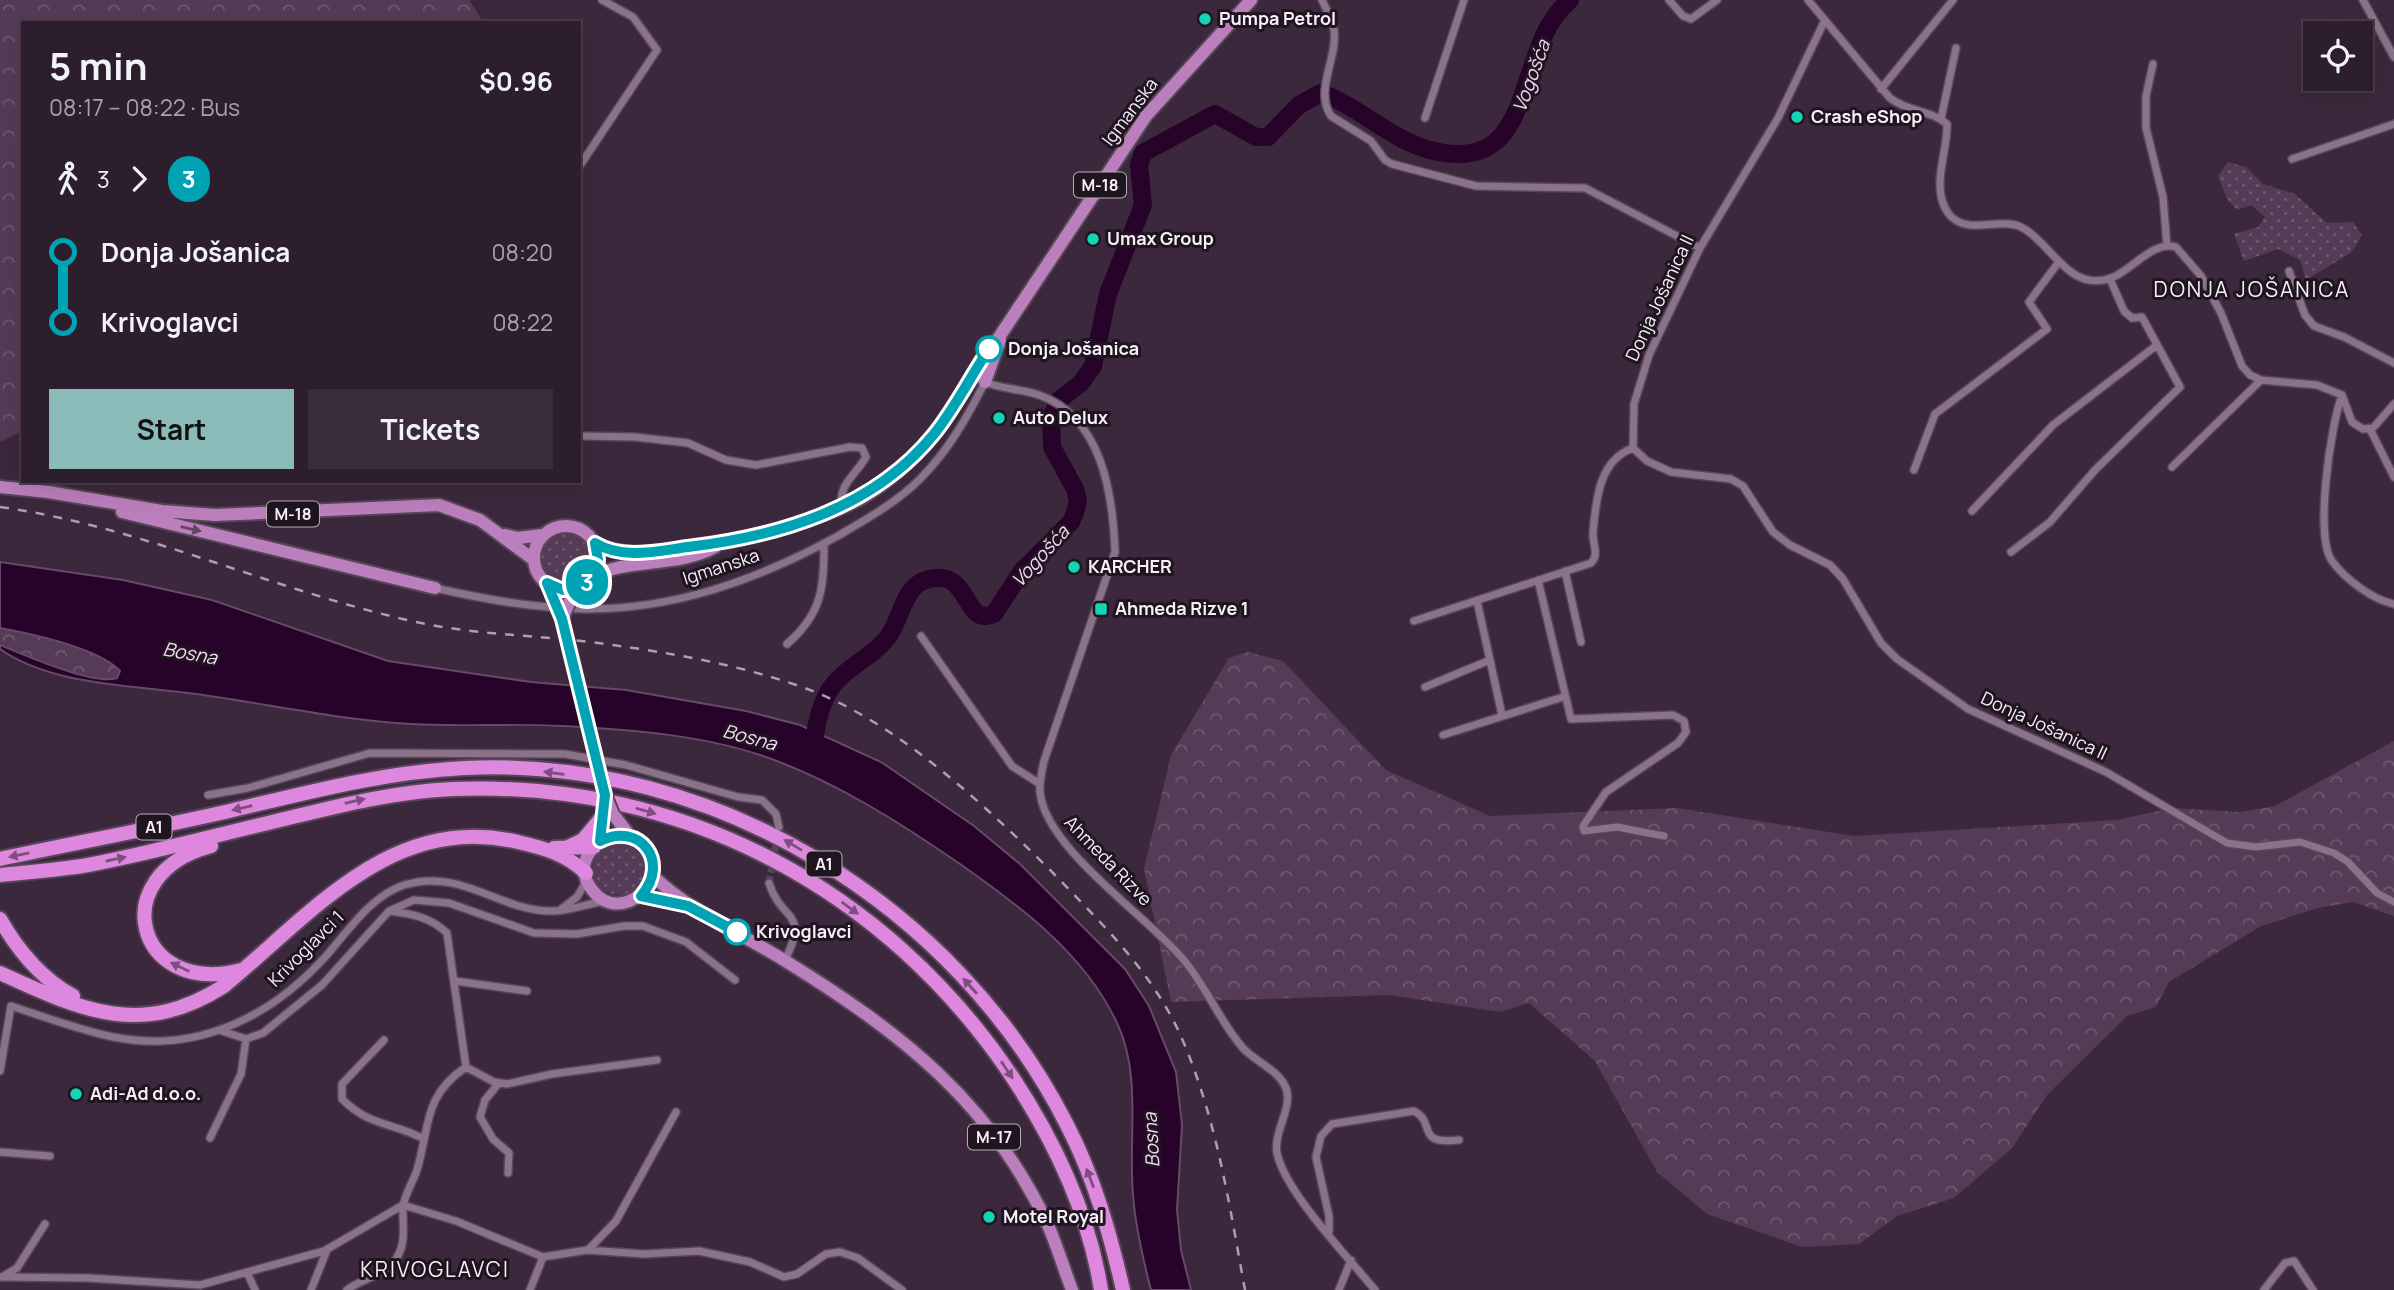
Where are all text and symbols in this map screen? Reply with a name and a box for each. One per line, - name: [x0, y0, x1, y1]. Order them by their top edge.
- place label: Pumpa Petrol: [1219, 6, 1336, 30]
- marker: Pumpa Petrol: [1197, 11, 1213, 27]
- map controls: [2303, 21, 2373, 91]
- button: locate: [2303, 21, 2373, 91]
- water label: Vogošća: [1506, 35, 1557, 116]
- text: 5 min: [49, 39, 147, 91]
- text: $0.96: [479, 63, 553, 99]
- street label: Igmanska: [1096, 73, 1163, 150]
- text: 08:17 – 08:22 · Bus: [49, 91, 240, 123]
- place label: Crash eShop: [1811, 104, 1922, 128]
- marker: Crash eShop: [1789, 109, 1805, 125]
- icon: walk: [49, 160, 87, 198]
- icon: forward: [120, 160, 158, 198]
- text: 3: [182, 162, 196, 195]
- text: 3: [97, 163, 110, 195]
- road number: M-18: [1074, 172, 1126, 197]
- place label: Umax Group: [1107, 226, 1214, 250]
- marker: Umax Group: [1085, 231, 1101, 247]
- street label: Donja Jošanica II: [1619, 231, 1699, 365]
- text: Donja Jošanica: [101, 234, 290, 270]
- text: 08:20: [492, 236, 553, 268]
- district label: DONJA JOŠANICA: [2154, 275, 2350, 303]
- text: Krivoglavci: [101, 304, 239, 340]
- text: 08:22: [493, 306, 553, 338]
- marker: Donja Jošanica: [976, 336, 1002, 362]
- place label: Donja Jošanica: [1008, 336, 1139, 360]
- button: Start: [49, 389, 294, 469]
- button: Tickets: [308, 389, 553, 469]
- place label: Auto Delux: [1013, 405, 1108, 429]
- marker: Auto Delux: [991, 410, 1007, 426]
- road number: M-18: [267, 502, 319, 526]
- water label: Vogošća: [1005, 518, 1076, 593]
- one-way arrow: [180, 524, 202, 535]
- street label: Igmanska: [679, 542, 762, 590]
- place label: KARCHER: [1088, 554, 1172, 578]
- line badge: 3: [564, 559, 610, 605]
- marker: KARCHER: [1066, 559, 1082, 575]
- text: 3: [580, 565, 594, 598]
- place label: Ahmeda Rizve 1: [1115, 596, 1249, 620]
- marker: Ahmeda Rizve 1: [1093, 601, 1109, 617]
- water label: Bosna: [161, 635, 221, 671]
- street label: Donja Jošanica II: [1977, 685, 2111, 765]
- water label: Bosna: [720, 717, 781, 757]
- one-way arrow: [542, 767, 564, 778]
- one-way arrow: [344, 795, 366, 806]
- one-way arrow: [230, 803, 252, 814]
- one-way arrow: [635, 806, 657, 817]
- street label: Ahmeda Rizve: [1060, 810, 1158, 911]
- road number: A1: [136, 814, 172, 840]
- one-way arrow: [783, 840, 803, 852]
- one-way arrow: [8, 850, 30, 861]
- road number: A1: [806, 852, 842, 876]
- one-way arrow: [105, 853, 127, 864]
- one-way arrow: [841, 901, 859, 915]
- street label: Krivoglavci 1: [262, 905, 349, 992]
- marker: Krivoglavci: [724, 919, 750, 945]
- place label: Krivoglavci: [756, 919, 851, 943]
- one-way arrow: [170, 962, 190, 973]
- one-way arrow: [962, 977, 978, 995]
- one-way arrow: [1001, 1060, 1014, 1080]
- place label: Adi-Ad d.o.o.: [90, 1081, 201, 1105]
- marker: Adi-Ad d.o.o.: [68, 1086, 84, 1102]
- water label: Bosna: [1137, 1111, 1165, 1168]
- road number: M-17: [968, 1124, 1020, 1149]
- one-way arrow: [1084, 1167, 1095, 1188]
- place label: Motel Royal: [1003, 1204, 1104, 1228]
- marker: Motel Royal: [981, 1209, 997, 1225]
- district label: KRIVOGLAVCI: [360, 1255, 510, 1283]

